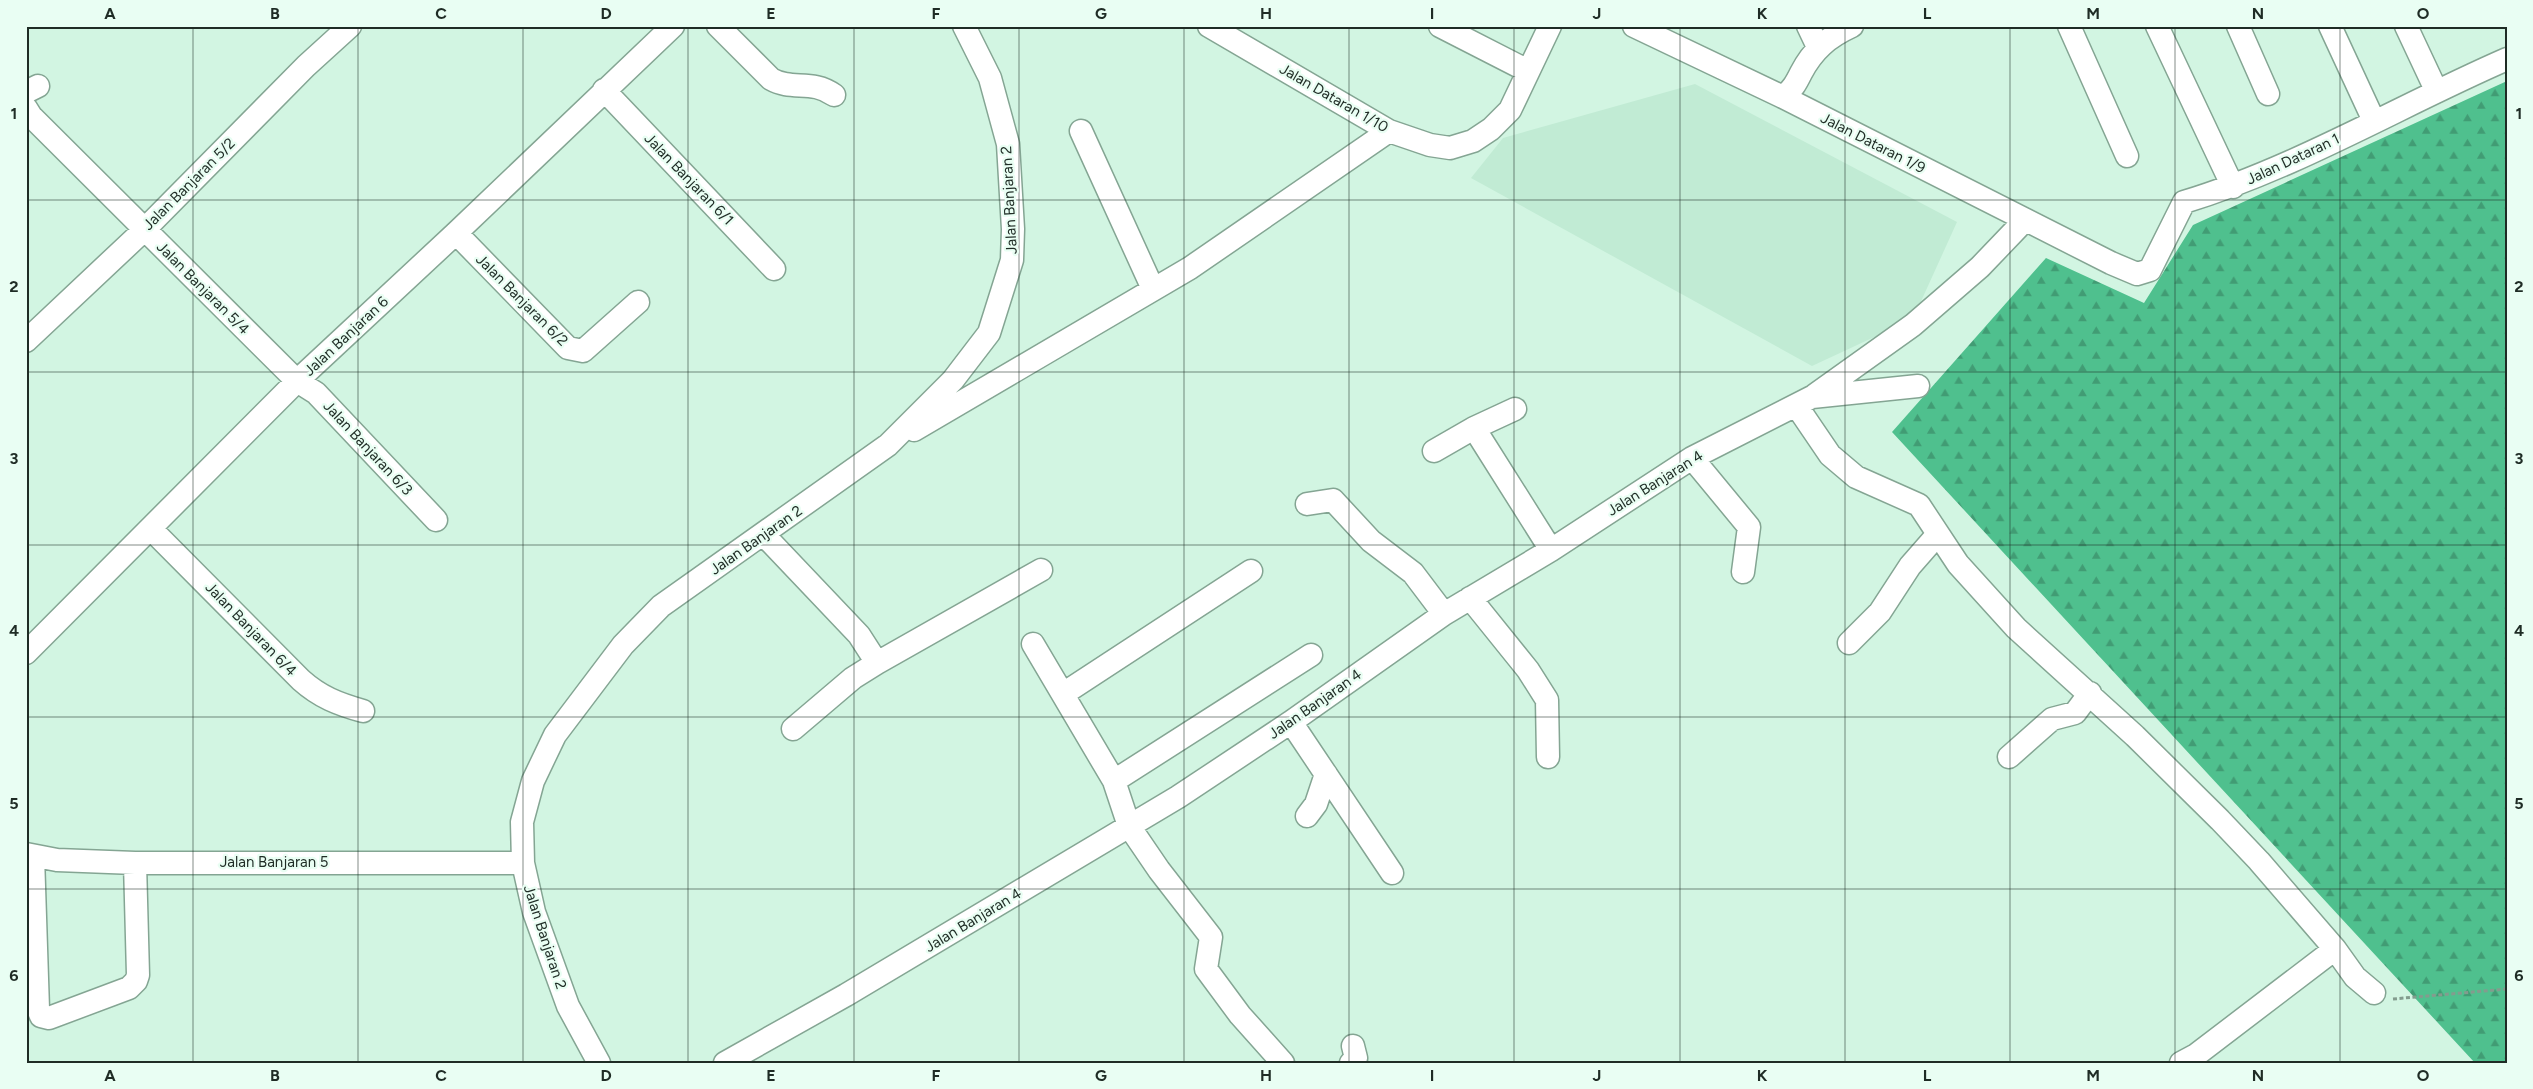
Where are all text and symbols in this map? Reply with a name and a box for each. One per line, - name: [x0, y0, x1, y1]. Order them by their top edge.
- text: A: [104, 4, 116, 23]
- text: B: [270, 4, 280, 23]
- text: C: [435, 4, 447, 23]
- text: D: [600, 4, 612, 23]
- text: E: [766, 4, 776, 23]
- text: F: [932, 4, 941, 23]
- text: G: [1095, 4, 1107, 23]
- text: H: [1260, 4, 1272, 23]
- text: I: [1430, 4, 1434, 23]
- text: J: [1593, 4, 1601, 23]
- text: K: [1757, 4, 1768, 23]
- text: L: [1923, 4, 1932, 23]
- text: M: [2086, 4, 2100, 23]
- text: N: [2252, 4, 2264, 23]
- text: O: [2417, 4, 2430, 23]
- street label: Jalan Dataran 1/10: [1277, 60, 1391, 136]
- text: 1: [11, 104, 17, 123]
- text: 1: [2516, 104, 2522, 123]
- street label: Jalan Dataran 1/9: [1818, 109, 1928, 177]
- street label: Jalan Banjaran 6/1: [641, 129, 737, 229]
- street label: Jalan Dataran 1: [2244, 130, 2342, 188]
- street label: Jalan Banjaran 5/2: [139, 134, 239, 234]
- street label: Jalan Banjaran 2: [997, 145, 1021, 255]
- street label: Jalan Banjaran 5/4: [153, 238, 253, 338]
- street label: Jalan Banjaran 6/2: [472, 250, 572, 350]
- text: 2: [9, 277, 19, 296]
- text: 2: [2514, 277, 2524, 296]
- street label: Jalan Banjaran 6: [300, 292, 392, 380]
- street label: Jalan Banjaran 6/3: [320, 397, 416, 499]
- street label: Jalan Banjaran 4: [1604, 446, 1706, 520]
- text: 3: [10, 449, 19, 468]
- text: 3: [2515, 449, 2524, 468]
- street label: Jalan Banjaran 2: [706, 502, 806, 578]
- street label: Jalan Banjaran 6/4: [202, 578, 300, 680]
- text: 4: [9, 621, 19, 640]
- text: 4: [2514, 621, 2524, 640]
- street label: Jalan Banjaran 4: [1265, 665, 1365, 743]
- text: 5: [9, 794, 19, 813]
- text: 5: [2514, 794, 2524, 813]
- street label: Jalan Banjaran 5: [220, 853, 328, 871]
- street label: Jalan Banjaran 2: [520, 883, 570, 991]
- street label: Jalan Banjaran 4: [921, 884, 1025, 956]
- text: 6: [9, 966, 19, 985]
- text: 6: [2514, 966, 2524, 985]
- text: A: [104, 1066, 116, 1085]
- text: B: [270, 1066, 280, 1085]
- text: C: [435, 1066, 447, 1085]
- text: D: [600, 1066, 612, 1085]
- text: E: [766, 1066, 776, 1085]
- text: F: [932, 1066, 941, 1085]
- text: G: [1095, 1066, 1107, 1085]
- text: H: [1260, 1066, 1272, 1085]
- text: I: [1430, 1066, 1434, 1085]
- text: J: [1593, 1066, 1601, 1085]
- text: K: [1757, 1066, 1768, 1085]
- text: L: [1923, 1066, 1932, 1085]
- text: M: [2086, 1066, 2100, 1085]
- text: N: [2252, 1066, 2264, 1085]
- text: O: [2417, 1066, 2430, 1085]

